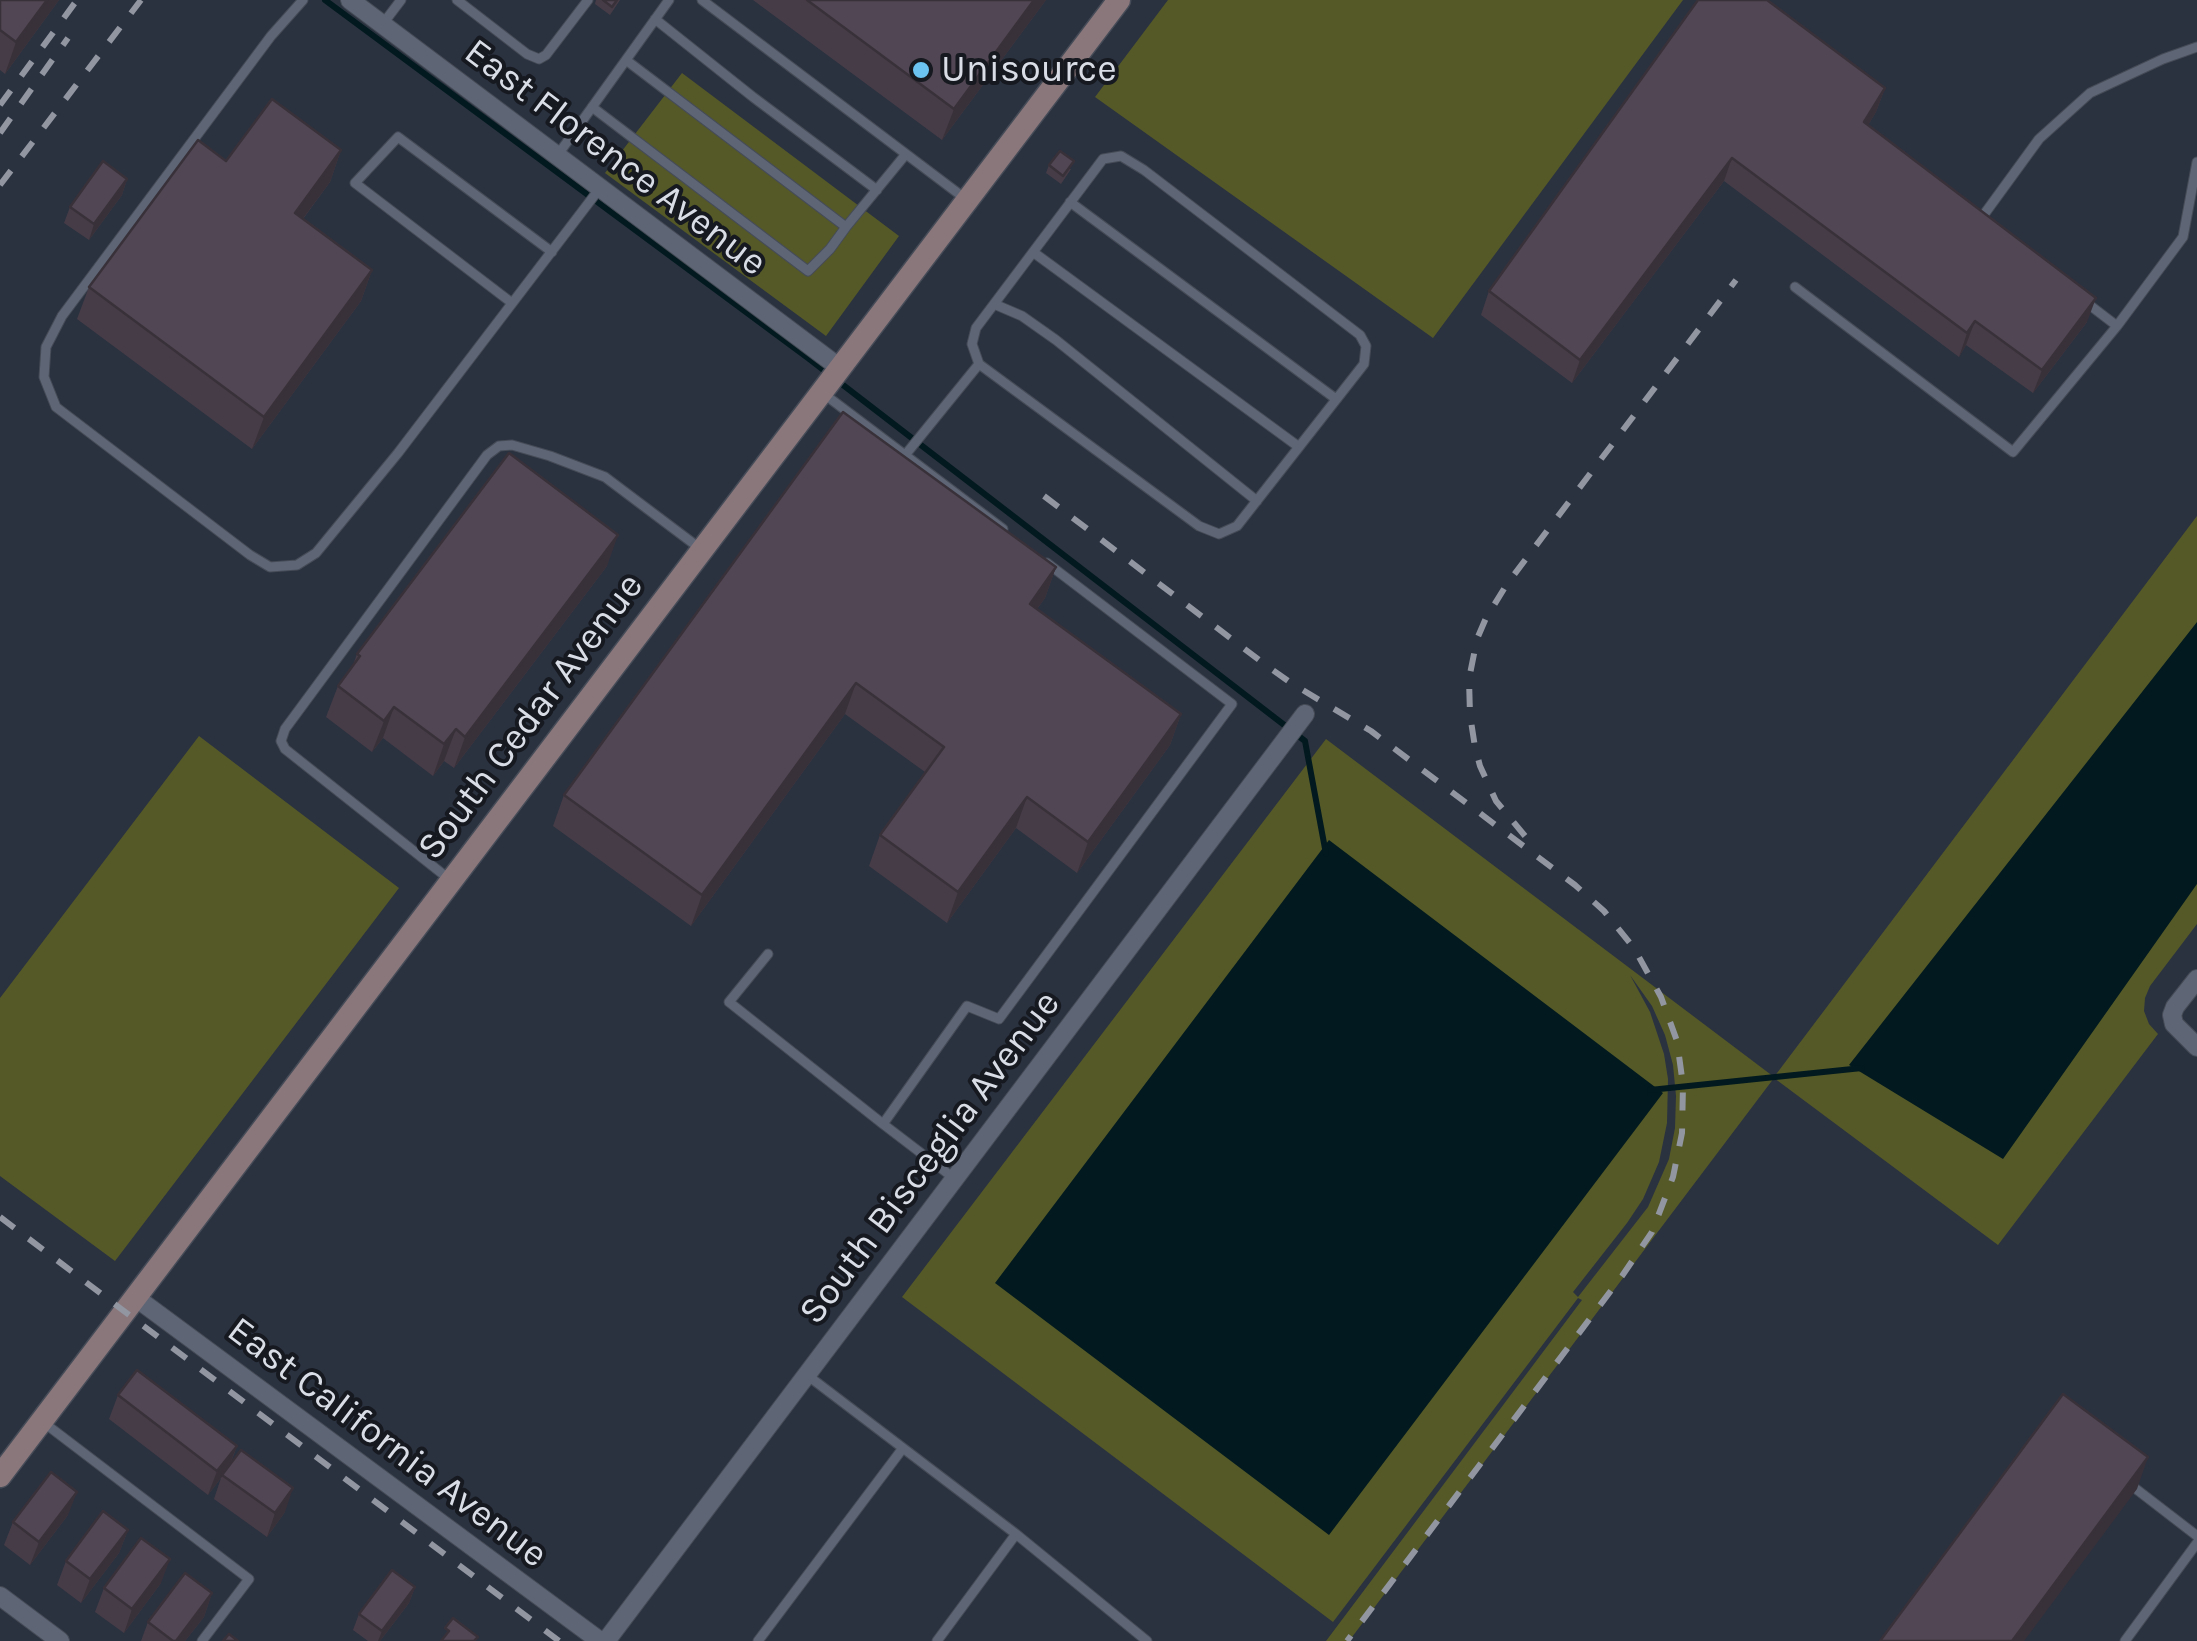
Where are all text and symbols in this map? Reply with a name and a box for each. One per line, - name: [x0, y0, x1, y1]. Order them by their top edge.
- street label: East Florence Avenue: [455, 30, 775, 286]
- place label: Unisource: [941, 47, 1117, 93]
- marker: Unisource: [910, 59, 932, 81]
- street label: South Cedar Avenue: [408, 565, 654, 869]
- street label: South Bisceglia Avenue: [790, 982, 1070, 1334]
- street label: East California Avenue: [218, 1308, 556, 1578]

